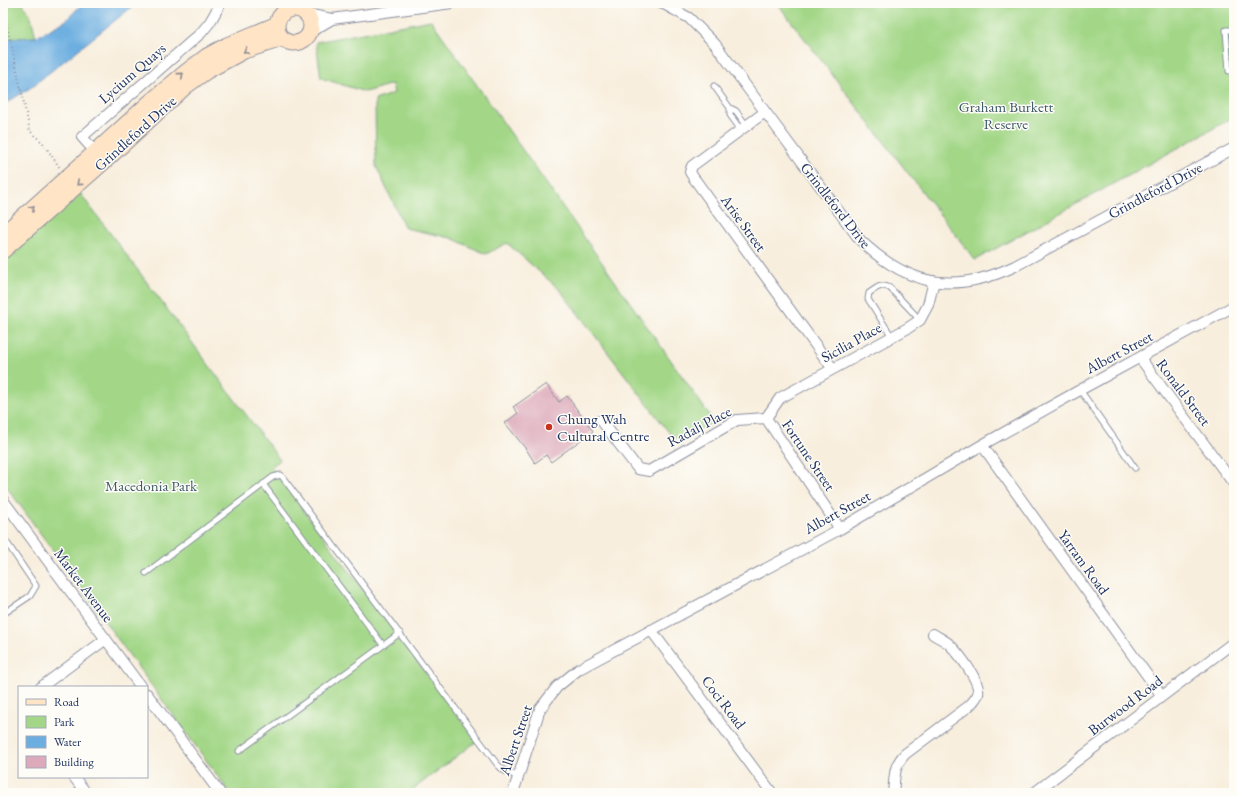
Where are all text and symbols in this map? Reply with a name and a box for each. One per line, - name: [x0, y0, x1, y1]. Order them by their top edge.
- street label: Lycium Quays: [94, 38, 170, 107]
- one-way arrow: [242, 46, 249, 54]
- one-way arrow: [177, 73, 184, 80]
- street label: Grindleford Drive: [90, 91, 180, 175]
- park label: Graham Burkett Reserve: [959, 97, 1053, 133]
- street label: Grindleford Drive: [1105, 157, 1206, 223]
- street label: Grindleford Drive: [796, 158, 876, 252]
- one-way arrow: [76, 179, 84, 186]
- street label: Arise Street: [716, 190, 771, 255]
- one-way arrow: [27, 206, 35, 213]
- street label: Sicilia Place: [817, 318, 885, 366]
- street label: Albert Street: [1081, 326, 1156, 378]
- street label: Ronald Street: [1153, 355, 1216, 430]
- street label: Radalj Place: [664, 401, 734, 451]
- place label: Chung Wah Cultural Centre: [557, 409, 650, 445]
- street label: Fortune Street: [778, 416, 840, 495]
- marker: Chung Wah Cultural Centre: [544, 422, 554, 432]
- park label: Macedonia Park: [105, 476, 198, 495]
- street label: Albert Street: [799, 486, 874, 539]
- street label: Yarram Road: [1054, 526, 1114, 598]
- street label: Market Avenue: [50, 544, 118, 626]
- street label: Coci Road: [698, 671, 751, 733]
- street label: Burwood Road: [1084, 671, 1166, 739]
- legend: [18, 686, 148, 778]
- text: Road: [54, 694, 80, 710]
- street label: Albert Street: [494, 702, 536, 779]
- text: Park: [54, 714, 75, 730]
- text: Water: [54, 734, 81, 750]
- text: Building: [54, 754, 95, 770]

